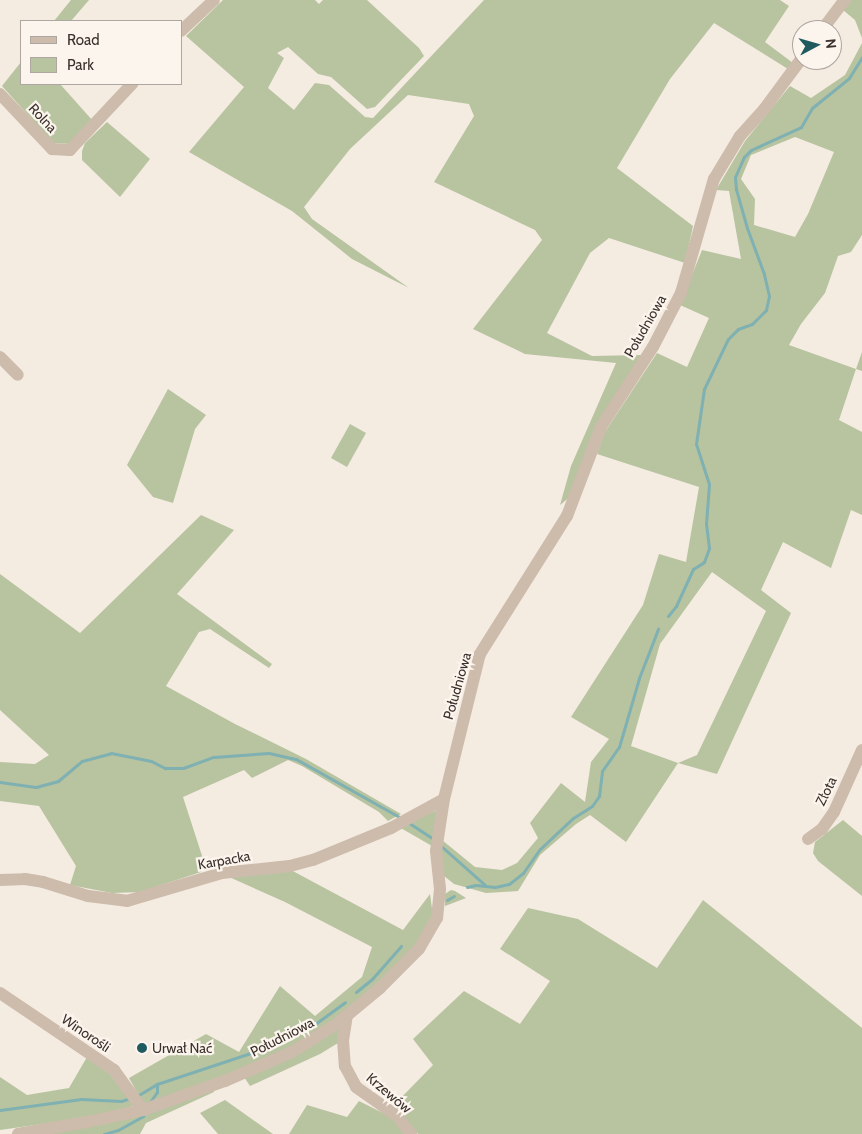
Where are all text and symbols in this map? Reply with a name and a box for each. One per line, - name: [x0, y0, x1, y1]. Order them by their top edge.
- legend: [20, 20, 182, 85]
- north arrow: [792, 20, 842, 70]
- text: Road: [67, 31, 100, 49]
- text: N: [821, 38, 840, 49]
- text: Park: [67, 56, 94, 74]
- street label: Rolna: [25, 100, 61, 136]
- street label: Południowa: [620, 292, 670, 360]
- street label: Południowa: [439, 650, 475, 722]
- street label: Złota: [812, 774, 840, 808]
- street label: Karpacka: [197, 847, 251, 873]
- street label: Winorośli: [58, 1010, 114, 1056]
- street label: Południowa: [247, 1014, 317, 1060]
- place label: Urwał Nać: [152, 1040, 212, 1056]
- marker: Urwał Nać: [136, 1042, 148, 1054]
- street label: Krzewów: [363, 1069, 415, 1117]

